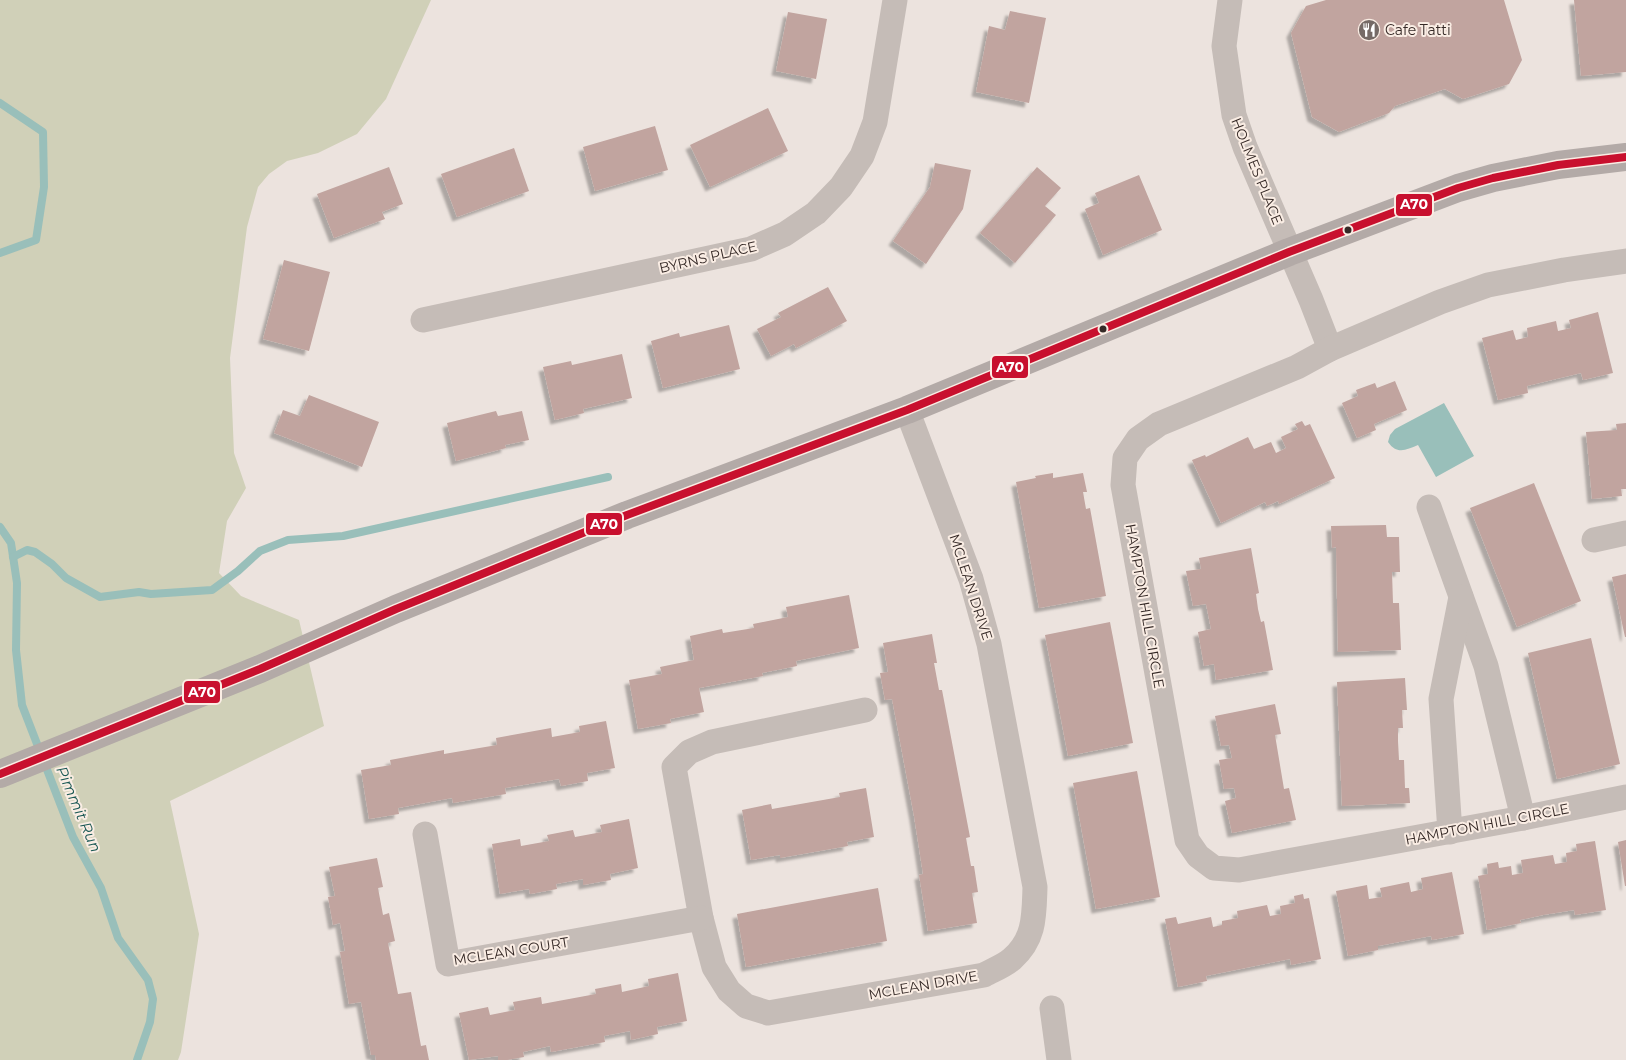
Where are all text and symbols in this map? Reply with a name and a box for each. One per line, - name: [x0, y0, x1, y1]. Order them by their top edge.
- restaurant icon: Cafe Tatti: [1357, 18, 1381, 42]
- place label: Cafe Tatti: [1385, 21, 1451, 39]
- street label: HOLMES PLACE: [1227, 115, 1287, 227]
- line badge: A70: [1395, 193, 1433, 217]
- text: A70: [1399, 195, 1428, 213]
- unlabelled marker: [1343, 225, 1353, 235]
- street label: BYRNS PLACE: [657, 237, 759, 277]
- unlabelled marker: [1098, 324, 1108, 334]
- line badge: A70: [991, 355, 1029, 379]
- text: A70: [995, 358, 1024, 376]
- line badge: A70: [585, 512, 623, 536]
- text: A70: [589, 515, 618, 533]
- street label: HAMPTON HILL CIRCLE: [1122, 522, 1168, 690]
- street label: MCLEAN DRIVE: [945, 532, 997, 642]
- line badge: A70: [183, 680, 221, 704]
- text: A70: [187, 683, 216, 701]
- water label: Pimmit Run: [52, 763, 106, 855]
- street label: HAMPTON HILL CIRCLE: [1404, 799, 1570, 849]
- street label: MCLEAN COURT: [452, 933, 570, 969]
- street label: MCLEAN DRIVE: [867, 967, 979, 1003]

